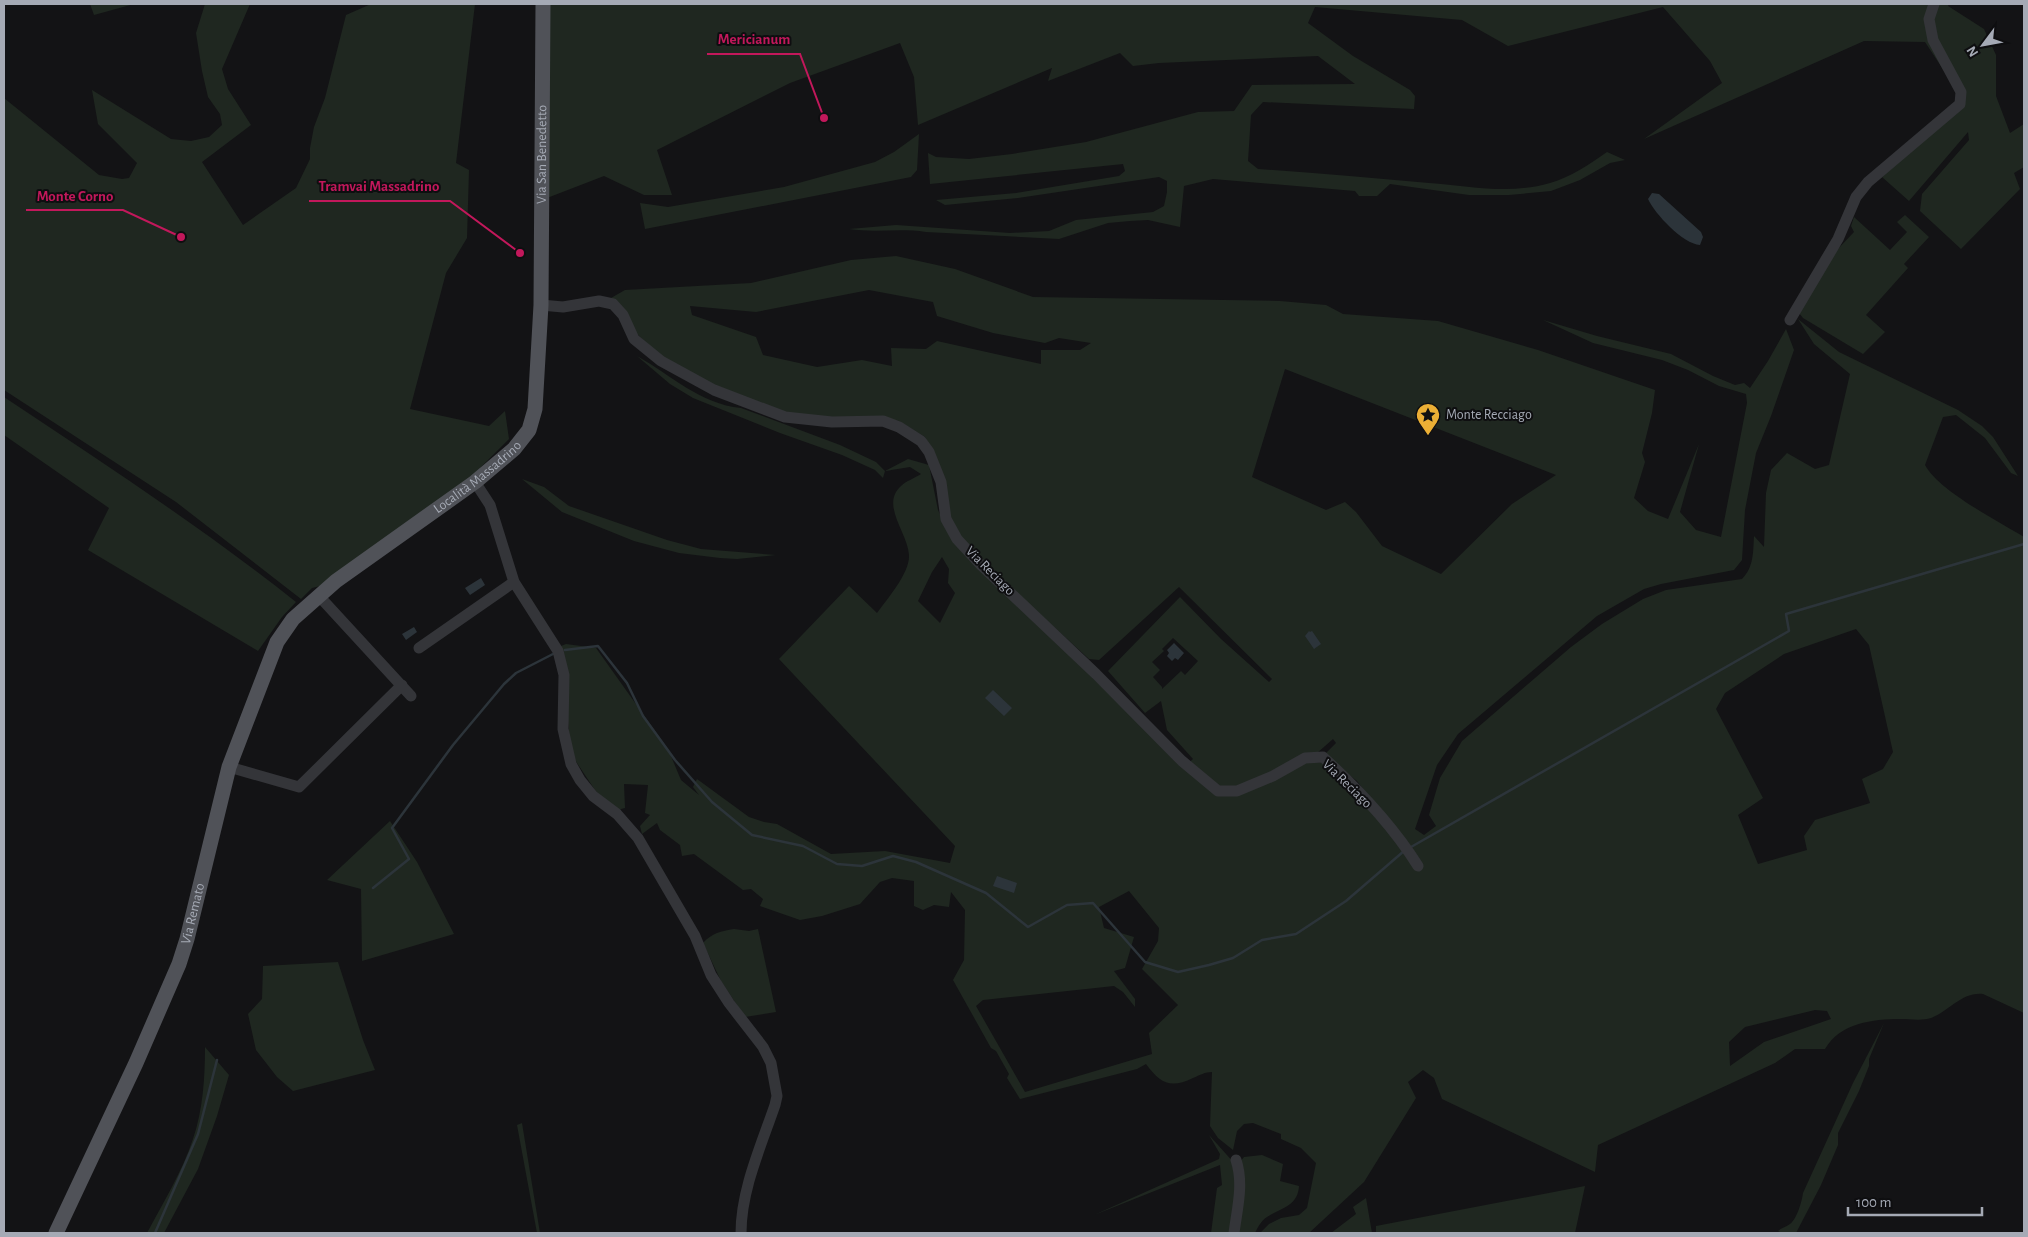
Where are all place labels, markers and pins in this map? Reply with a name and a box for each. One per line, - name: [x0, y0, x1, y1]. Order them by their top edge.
- callout: Mericianum: [707, 24, 800, 54]
- callout: Tramvai Massadrino: [309, 171, 450, 201]
- callout: Monte Corno: [26, 180, 123, 210]
- place icon: Monte Recciago: [1415, 402, 1441, 436]
- place label: Monte Recciago: [1446, 408, 1532, 422]

